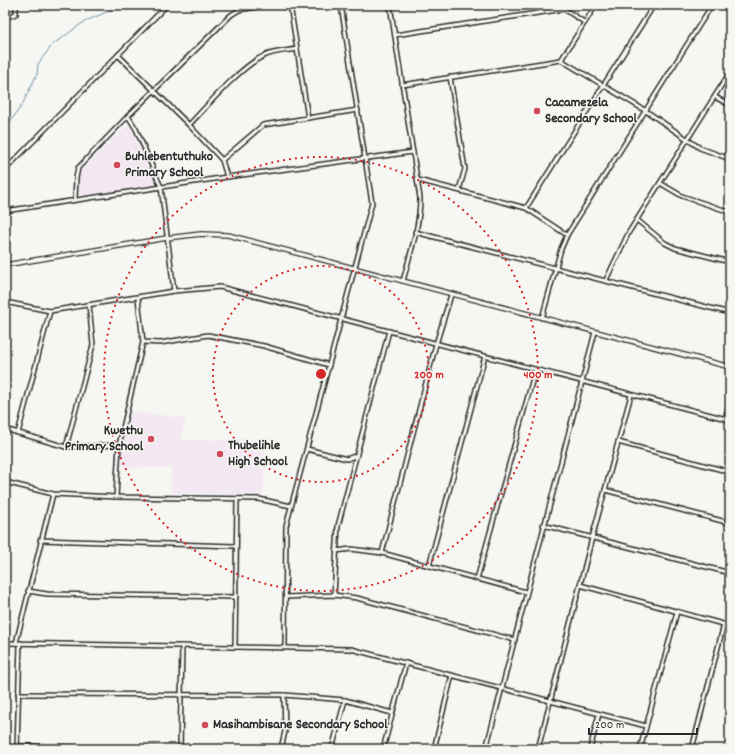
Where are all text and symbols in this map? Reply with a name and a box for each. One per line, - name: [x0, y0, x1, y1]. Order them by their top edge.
- place label: Cacamezela Secondary School: [545, 93, 638, 129]
- marker: Cacamezela Secondary School: [532, 106, 542, 116]
- place label: Buhlebentuthuko Primary School: [125, 147, 213, 183]
- marker: Buhlebentuthuko Primary School: [112, 160, 122, 170]
- centre of rings: [314, 367, 328, 381]
- text: 200 m: [414, 367, 444, 384]
- text: 400 m: [523, 367, 553, 384]
- place label: Kwethu Primary School: [65, 421, 144, 457]
- marker: Kwethu Primary School: [146, 434, 156, 444]
- place label: Thubelihle High School: [228, 436, 288, 472]
- marker: Thubelihle High School: [215, 449, 225, 459]
- scale bar: [589, 710, 697, 736]
- place label: Masihambisane Secondary School: [213, 715, 388, 735]
- text: 200 m: [595, 717, 624, 734]
- marker: Masihambisane Secondary School: [200, 720, 210, 730]

